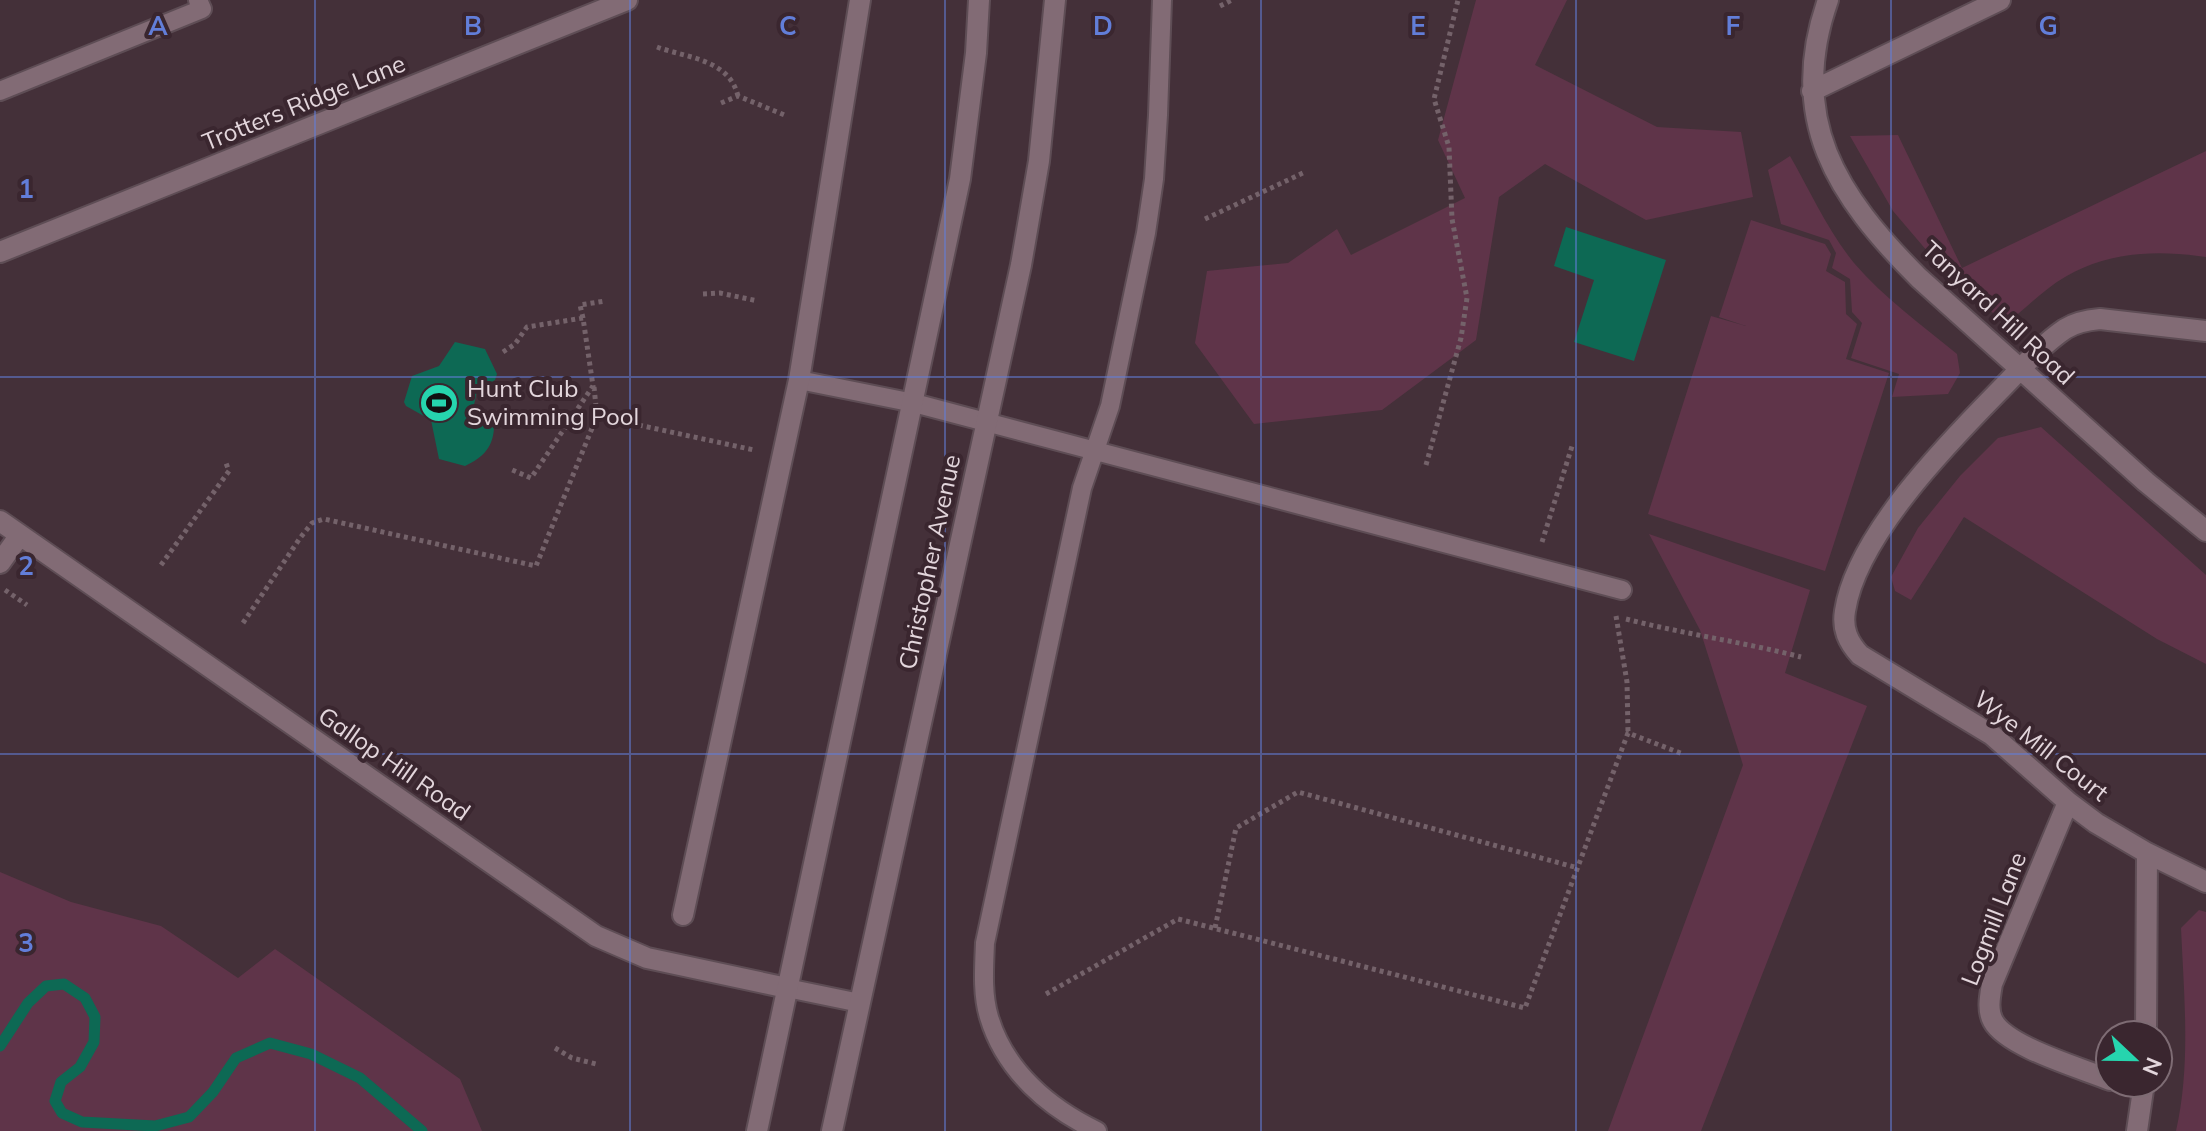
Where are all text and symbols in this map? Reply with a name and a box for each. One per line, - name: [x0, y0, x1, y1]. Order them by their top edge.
- text: A: [148, 9, 168, 42]
- text: B: [464, 9, 482, 42]
- text: C: [779, 9, 797, 42]
- text: D: [1093, 9, 1113, 42]
- text: E: [1410, 9, 1426, 42]
- text: F: [1726, 9, 1741, 42]
- text: G: [2038, 9, 2058, 42]
- street label: Trotters Ridge Lane: [198, 48, 409, 156]
- text: 1: [18, 172, 34, 205]
- street label: Tanyard Hill Road: [1916, 234, 2081, 391]
- place label: Hunt Club Swimming Pool: [467, 373, 639, 431]
- sports icon: Hunt Club Swimming Pool: [418, 382, 460, 424]
- street label: Christopher Avenue: [892, 452, 966, 672]
- text: 2: [18, 549, 34, 582]
- street label: Wye Mill Court: [1968, 683, 2115, 807]
- street label: Gallop Hill Road: [313, 700, 476, 827]
- street label: Logmill Lane: [1954, 848, 2032, 989]
- text: 3: [18, 926, 34, 959]
- north arrow: [2094, 1019, 2174, 1099]
- text: N: [2136, 1054, 2169, 1079]

